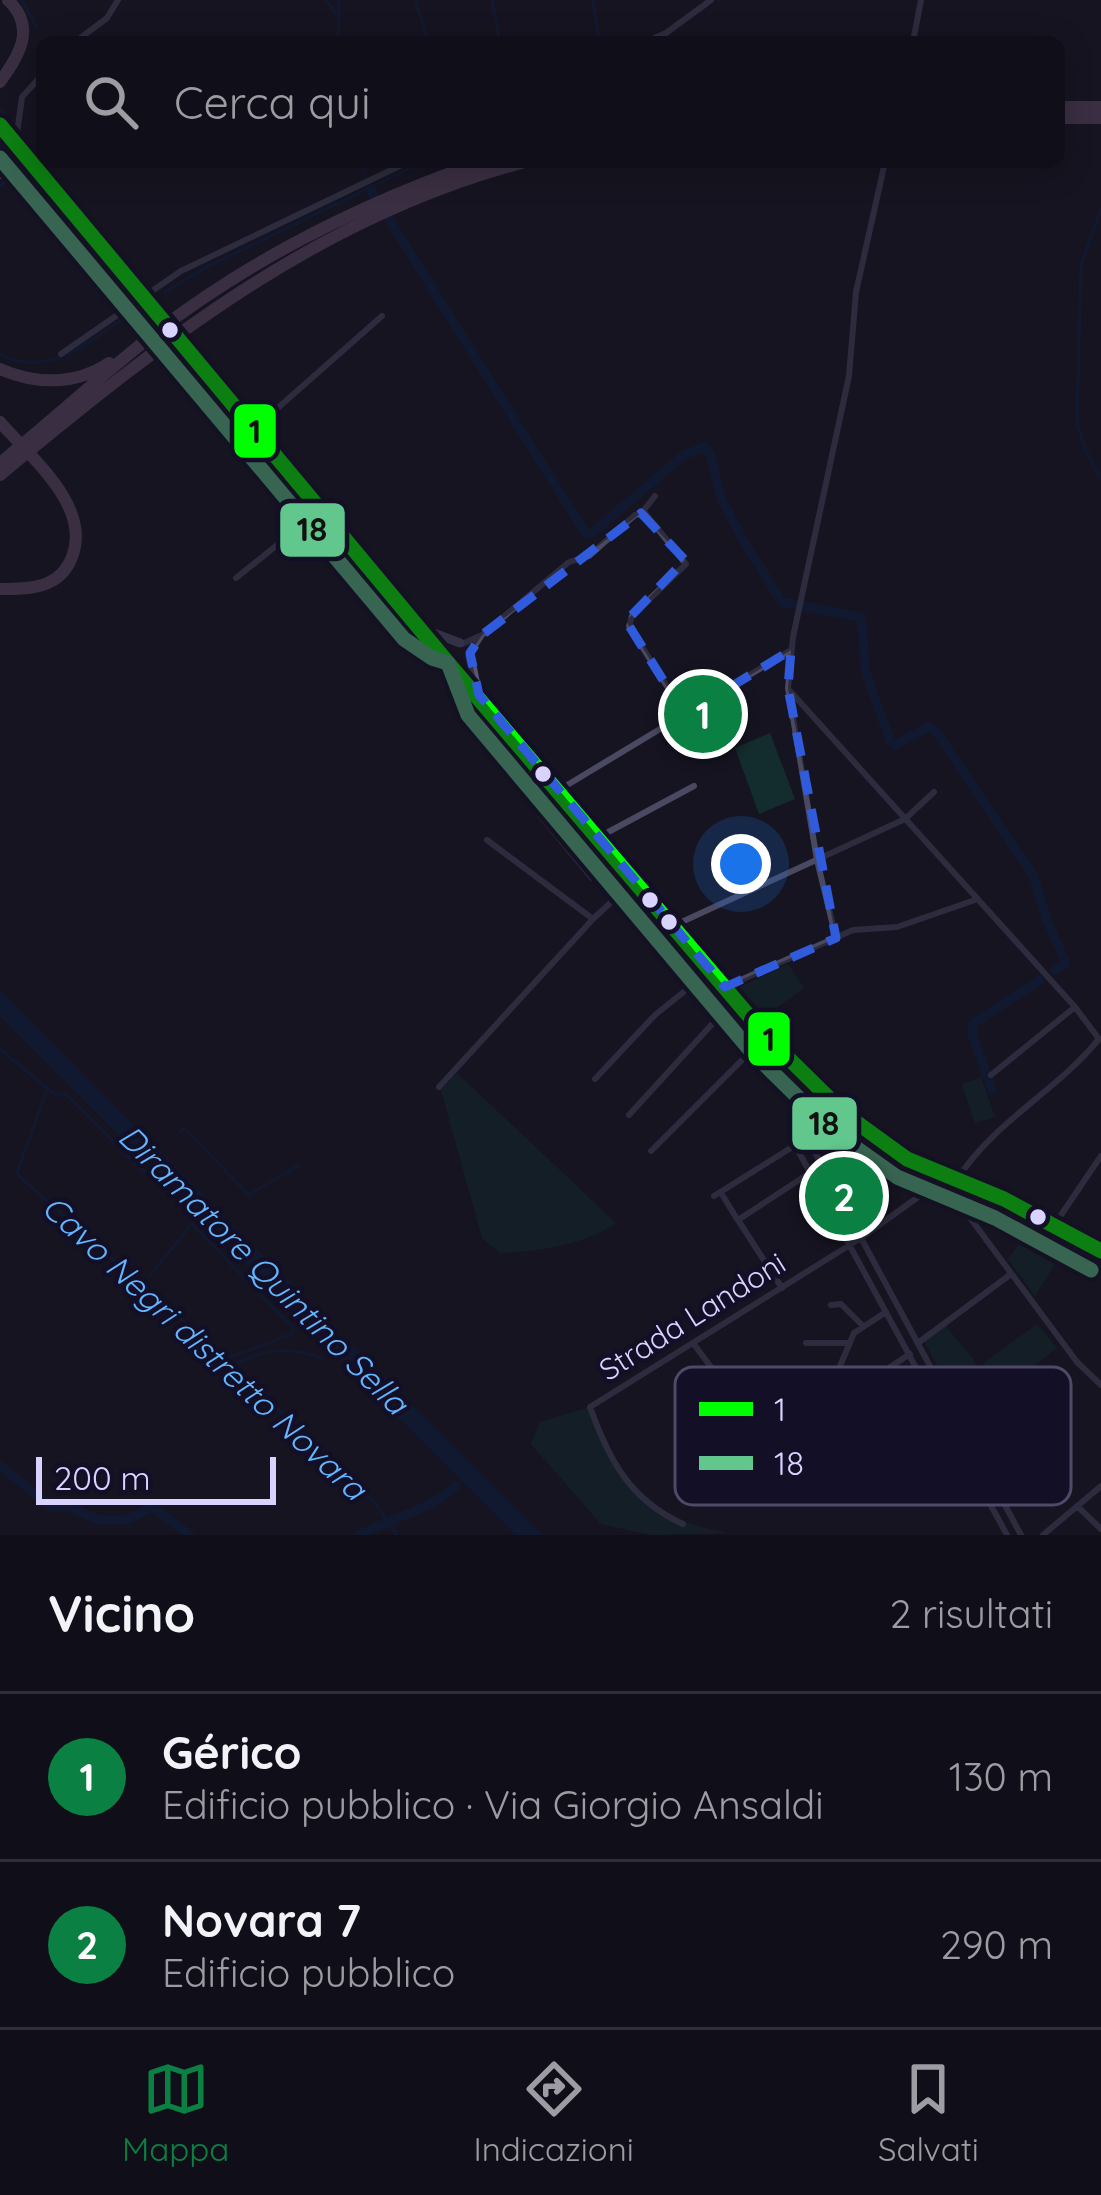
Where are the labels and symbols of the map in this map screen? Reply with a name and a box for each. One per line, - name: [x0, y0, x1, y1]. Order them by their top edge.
- unlabelled marker: [159, 319, 181, 341]
- line badge: 1: [232, 402, 278, 460]
- text: 1: [249, 410, 261, 451]
- line badge: 18: [278, 501, 347, 559]
- text: 18: [297, 508, 327, 549]
- pin: 1: [664, 669, 742, 759]
- unlabelled marker: [532, 763, 554, 785]
- your location: [711, 834, 771, 894]
- unlabelled marker: [639, 889, 661, 911]
- unlabelled marker: [658, 911, 680, 933]
- line badge: 1: [746, 1010, 792, 1068]
- text: 1: [763, 1018, 775, 1059]
- line badge: 18: [790, 1095, 859, 1152]
- text: 18: [809, 1102, 839, 1143]
- water label: Diramatore Quintino Sella: [111, 1116, 419, 1424]
- pin: 2: [805, 1151, 883, 1241]
- water label: Cavo Negri distretto Novara: [34, 1186, 377, 1509]
- unlabelled marker: [1027, 1206, 1049, 1228]
- street label: Strada Landoni: [592, 1244, 792, 1388]
- legend: [675, 1367, 1071, 1505]
- text: 1: [774, 1388, 786, 1429]
- text: 18: [774, 1442, 804, 1483]
- scale bar: [36, 1451, 276, 1504]

